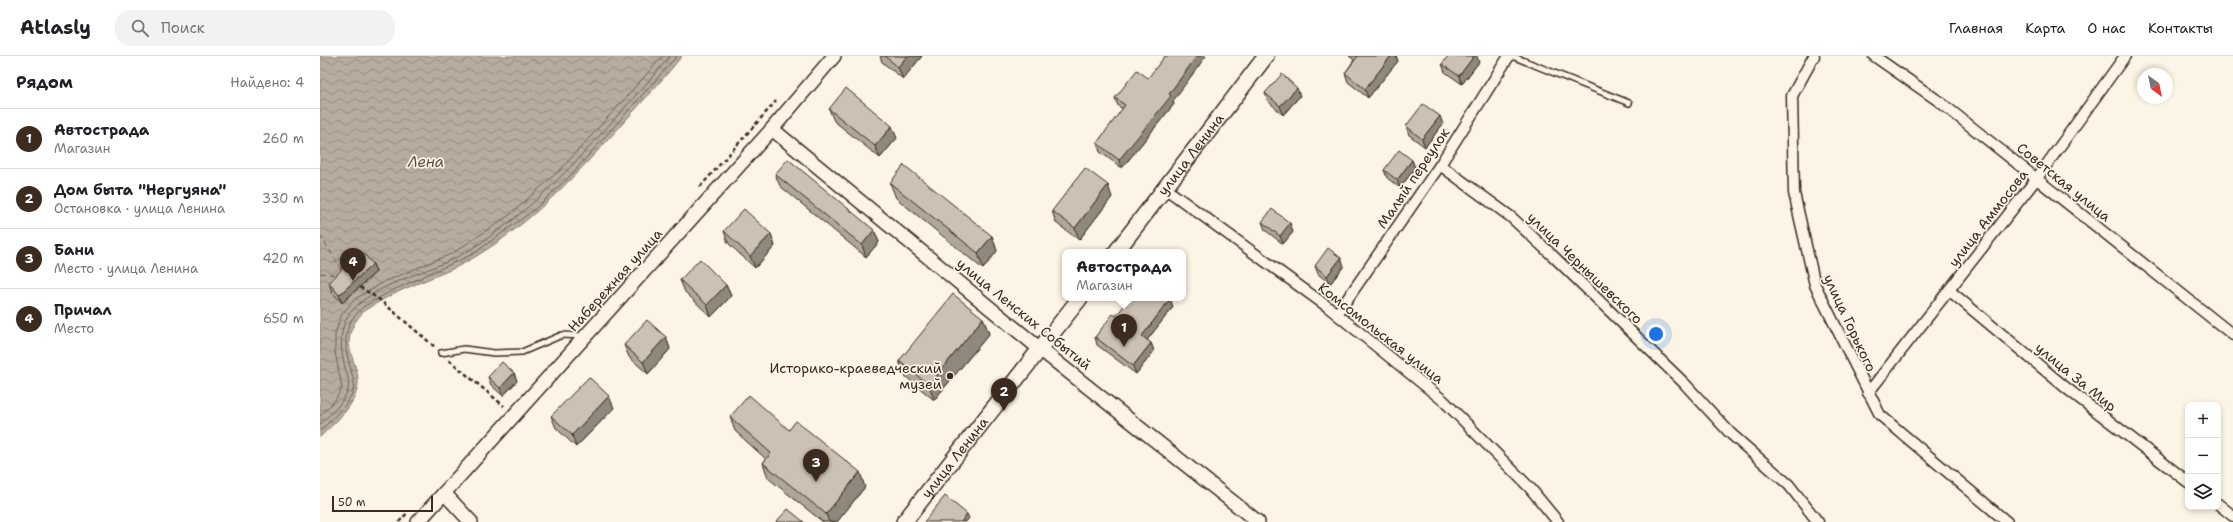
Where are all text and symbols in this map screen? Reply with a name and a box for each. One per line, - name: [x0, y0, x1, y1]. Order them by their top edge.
- search box: [115, 10, 395, 46]
- text: Atlasly: [20, 15, 91, 40]
- icon: search: [129, 17, 151, 39]
- text: Поиск: [161, 18, 205, 38]
- text: Главная: [1949, 19, 2003, 37]
- text: Карта: [2025, 19, 2065, 37]
- text: О нас: [2087, 19, 2126, 37]
- text: Контакты: [2148, 19, 2213, 37]
- north arrow: [2137, 68, 2173, 104]
- text: Рядом: [16, 71, 73, 93]
- text: Найдено: 4: [230, 74, 304, 91]
- street label: улица Ленина: [1154, 110, 1228, 199]
- text: Автострада: [54, 120, 149, 140]
- street label: Малый переулок: [1373, 124, 1454, 232]
- text: 1: [26, 130, 32, 147]
- text: 260 m: [262, 130, 304, 147]
- street label: Советская улица: [2013, 139, 2115, 226]
- text: Магазин: [54, 140, 110, 157]
- water label: Лена: [407, 152, 444, 172]
- street label: улица Аммосова: [1944, 165, 2032, 270]
- text: Дом быта "Нергуяна": [54, 180, 226, 200]
- text: 2: [24, 190, 34, 207]
- text: 330 m: [262, 190, 304, 207]
- text: Остановка · улица Ленина: [54, 200, 225, 217]
- street label: улица Чернышевского: [1524, 208, 1646, 328]
- street label: Набережная улица: [564, 224, 666, 335]
- text: Бани: [54, 240, 94, 260]
- pin: 4: [340, 248, 366, 281]
- popup: [1062, 249, 1186, 301]
- text: 3: [24, 250, 34, 267]
- text: 420 m: [262, 250, 304, 267]
- street label: улица Ленских Событий: [953, 254, 1095, 374]
- text: Автострада: [1076, 257, 1172, 277]
- text: Место · улица Ленина: [54, 260, 198, 277]
- street label: улица Горького: [1820, 271, 1880, 375]
- text: Магазин: [1076, 277, 1133, 294]
- street label: Комсомольская улица: [1315, 278, 1448, 388]
- text: Причал: [54, 300, 112, 320]
- text: 4: [24, 310, 34, 327]
- text: 650 m: [263, 310, 304, 327]
- pin: 1: [1111, 314, 1137, 347]
- text: Место: [54, 320, 94, 337]
- your location: [1646, 324, 1666, 344]
- street label: улица За Мир: [2032, 339, 2120, 415]
- place label: Историко-краеведческий музей: [769, 359, 942, 393]
- marker: Историко-краеведческий музей: [945, 371, 955, 381]
- pin: 2: [991, 378, 1017, 411]
- map controls: [2185, 402, 2221, 510]
- button: +: [2185, 402, 2221, 438]
- street label: улица Ленина: [917, 413, 992, 502]
- button: −: [2185, 438, 2221, 474]
- pin: 3: [803, 449, 829, 482]
- button: layers: [2185, 474, 2221, 510]
- scale bar: [332, 494, 433, 513]
- text: 50 m: [338, 495, 366, 510]

